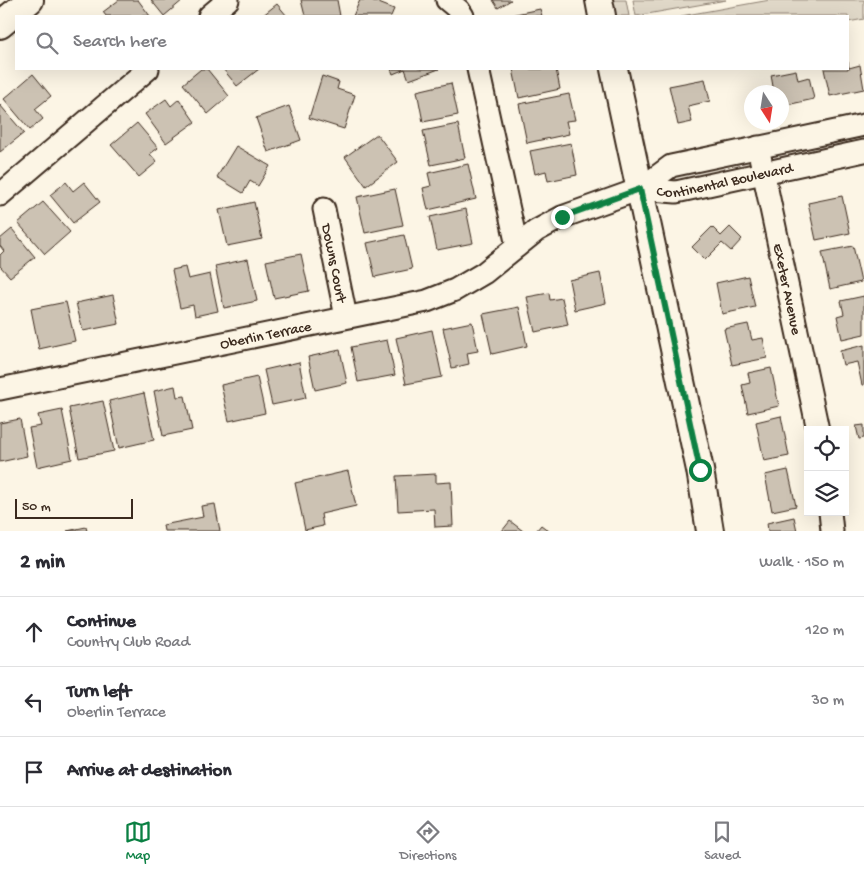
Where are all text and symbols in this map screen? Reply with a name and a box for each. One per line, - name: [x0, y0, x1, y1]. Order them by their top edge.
- search box: [15, 15, 849, 70]
- icon: search: [33, 29, 61, 57]
- text: Search here: [73, 31, 167, 54]
- north arrow: [744, 85, 789, 130]
- street label: Continental Boulevard: [656, 160, 796, 203]
- route end: [551, 206, 574, 229]
- street label: Downs Court: [316, 221, 350, 306]
- street label: Exeter Avenue: [768, 242, 805, 337]
- street label: Oberlin Terrace: [219, 318, 313, 354]
- map controls: [804, 426, 849, 516]
- button: locate: [804, 426, 849, 471]
- route start: [689, 459, 712, 482]
- button: layers: [804, 471, 849, 516]
- scale bar: [15, 496, 132, 519]
- text: 50 m: [22, 499, 51, 516]
- text: 2 min: [20, 551, 65, 576]
- text: Walk · 150 m: [759, 554, 844, 573]
- text: Continue: [67, 611, 136, 634]
- icon: ahead: [20, 618, 48, 646]
- text: 120 m: [805, 622, 844, 641]
- text: Country Club Road: [67, 634, 190, 653]
- text: Turn left: [67, 681, 131, 704]
- icon: left: [20, 688, 48, 716]
- text: 30 m: [811, 692, 844, 711]
- text: Oberlin Terrace: [67, 704, 166, 723]
- icon: arrive: [20, 758, 48, 786]
- text: Arrive at destination: [67, 760, 231, 783]
- tab: Map: [124, 818, 152, 865]
- tab: Directions: [400, 818, 457, 865]
- tab: Saved: [704, 818, 740, 865]

